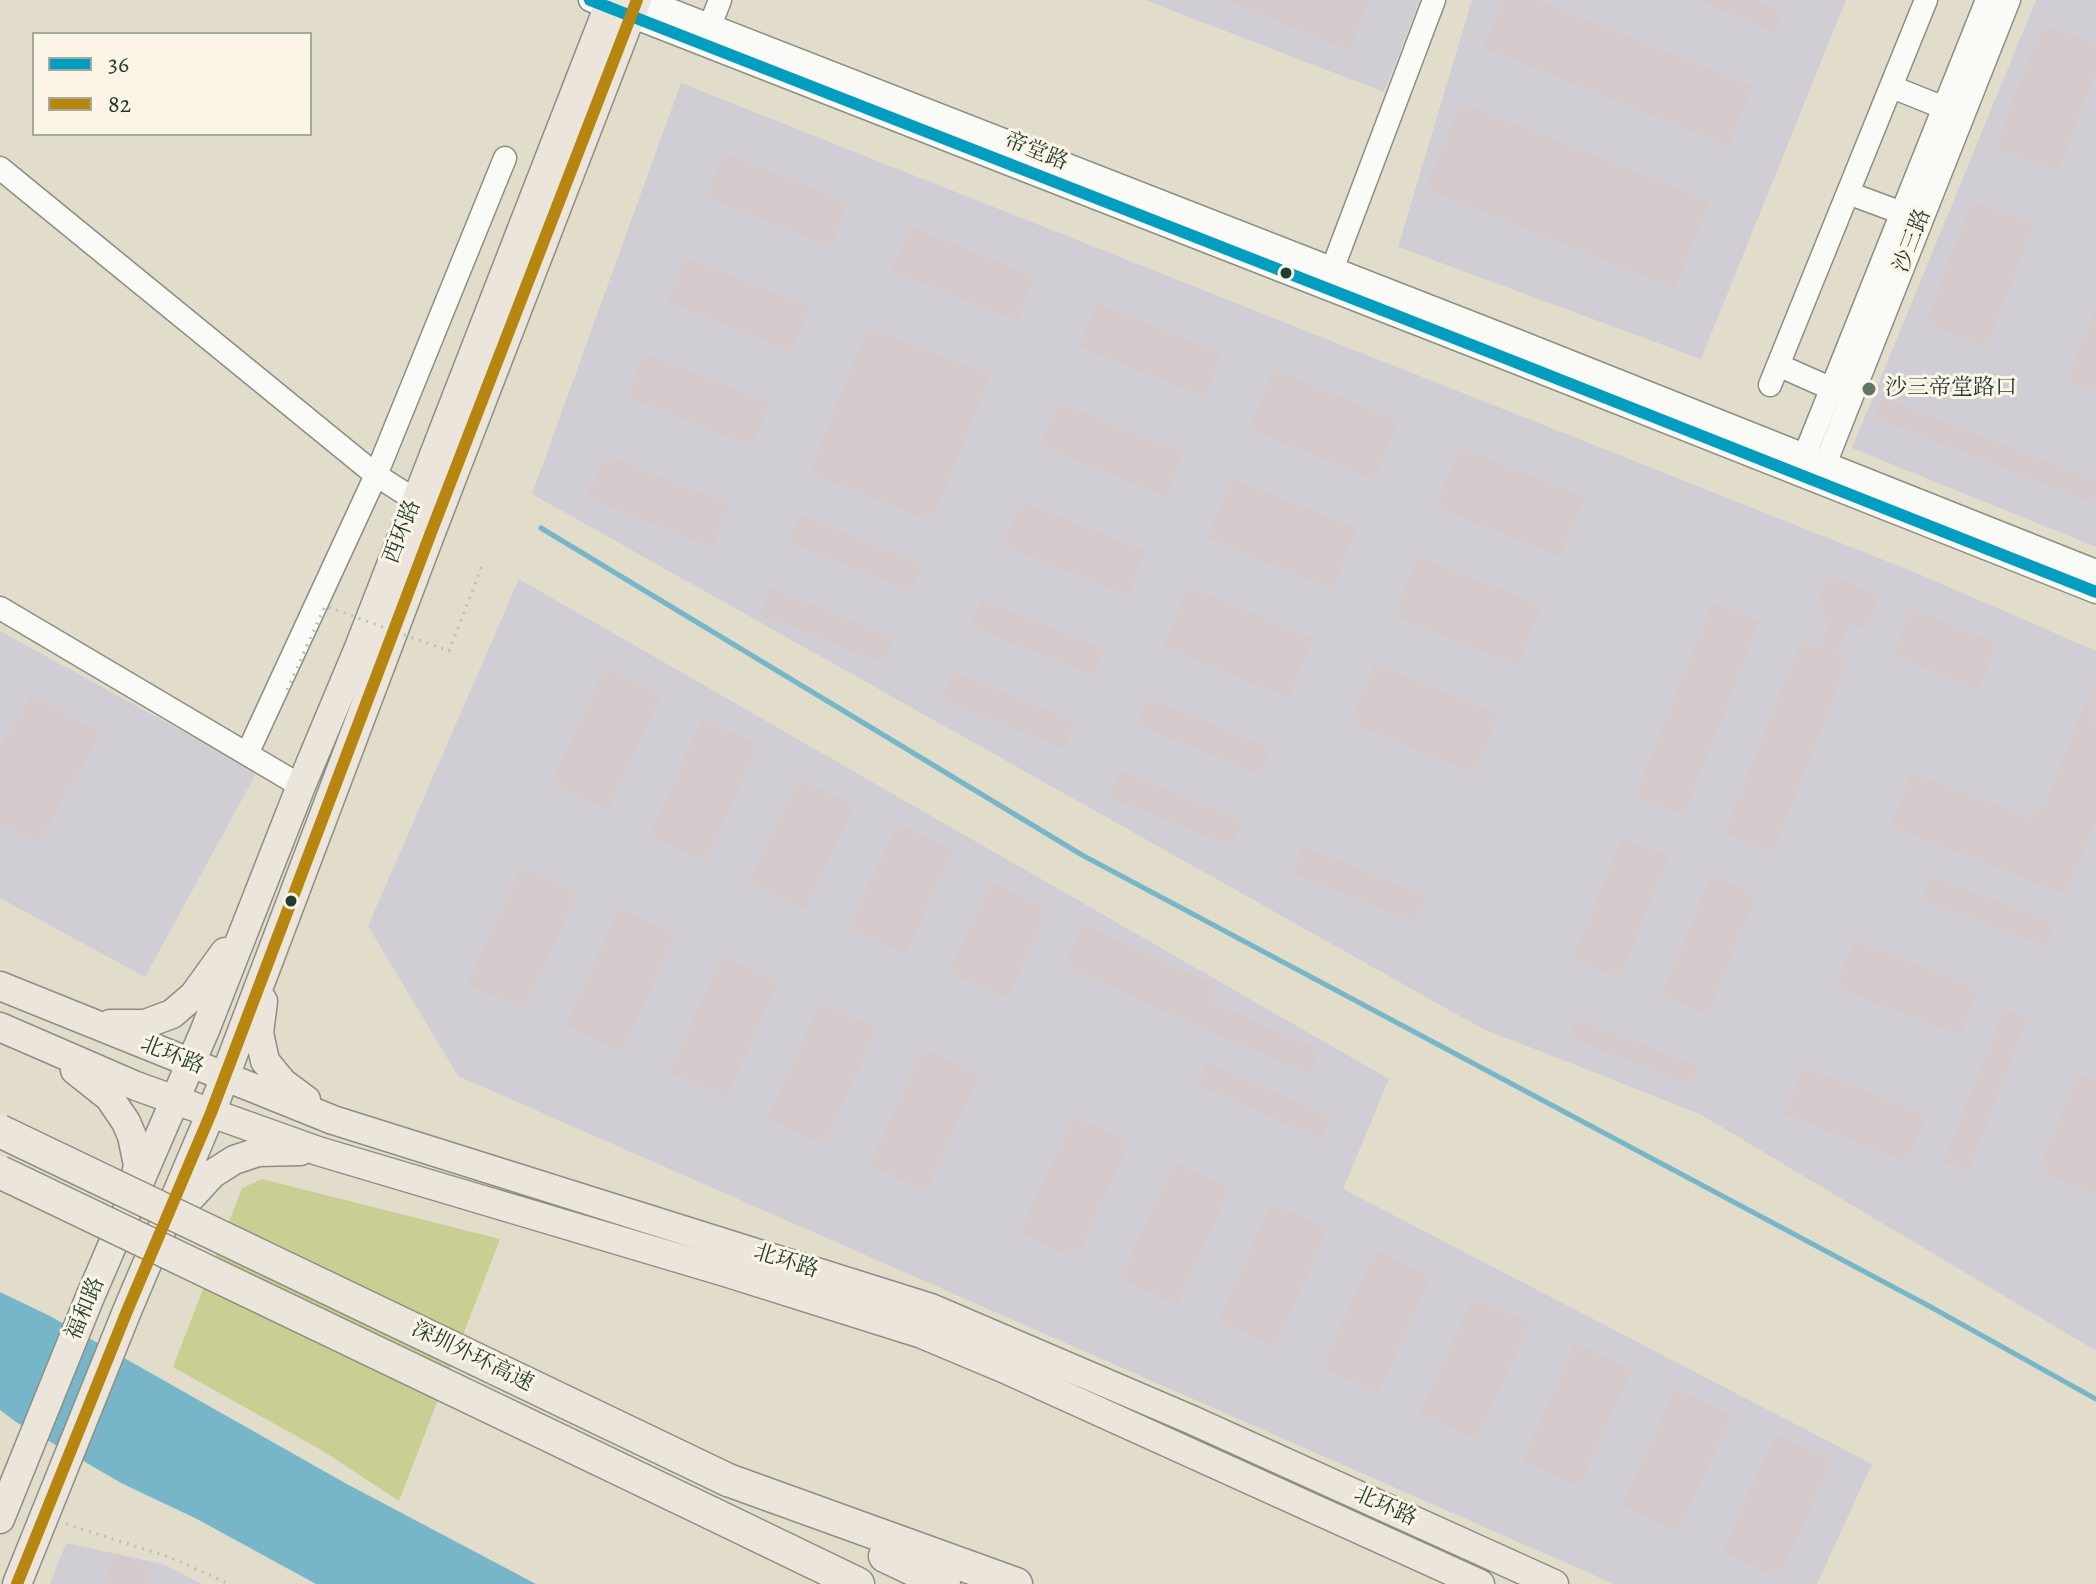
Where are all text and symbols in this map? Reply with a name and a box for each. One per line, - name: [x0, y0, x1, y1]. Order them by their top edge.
- legend: [32, 32, 312, 136]
- text: 36: [108, 48, 129, 80]
- text: 82: [108, 88, 131, 120]
- street label: 帝堂路: [1000, 127, 1072, 177]
- street label: 沙三路: [1889, 205, 1937, 277]
- unlabelled marker: [1278, 265, 1294, 281]
- place label: 沙三帝堂路口: [1885, 376, 2017, 402]
- marker: 沙三帝堂路口: [1860, 380, 1878, 398]
- street label: 西环路: [379, 496, 427, 568]
- unlabelled marker: [283, 893, 299, 909]
- street label: 北环路: [136, 1031, 208, 1081]
- street label: 北环路: [751, 1240, 821, 1284]
- street label: 福和路: [61, 1273, 111, 1345]
- street label: 深圳外环高速: [407, 1316, 537, 1398]
- street label: 北环路: [1349, 1482, 1421, 1532]

